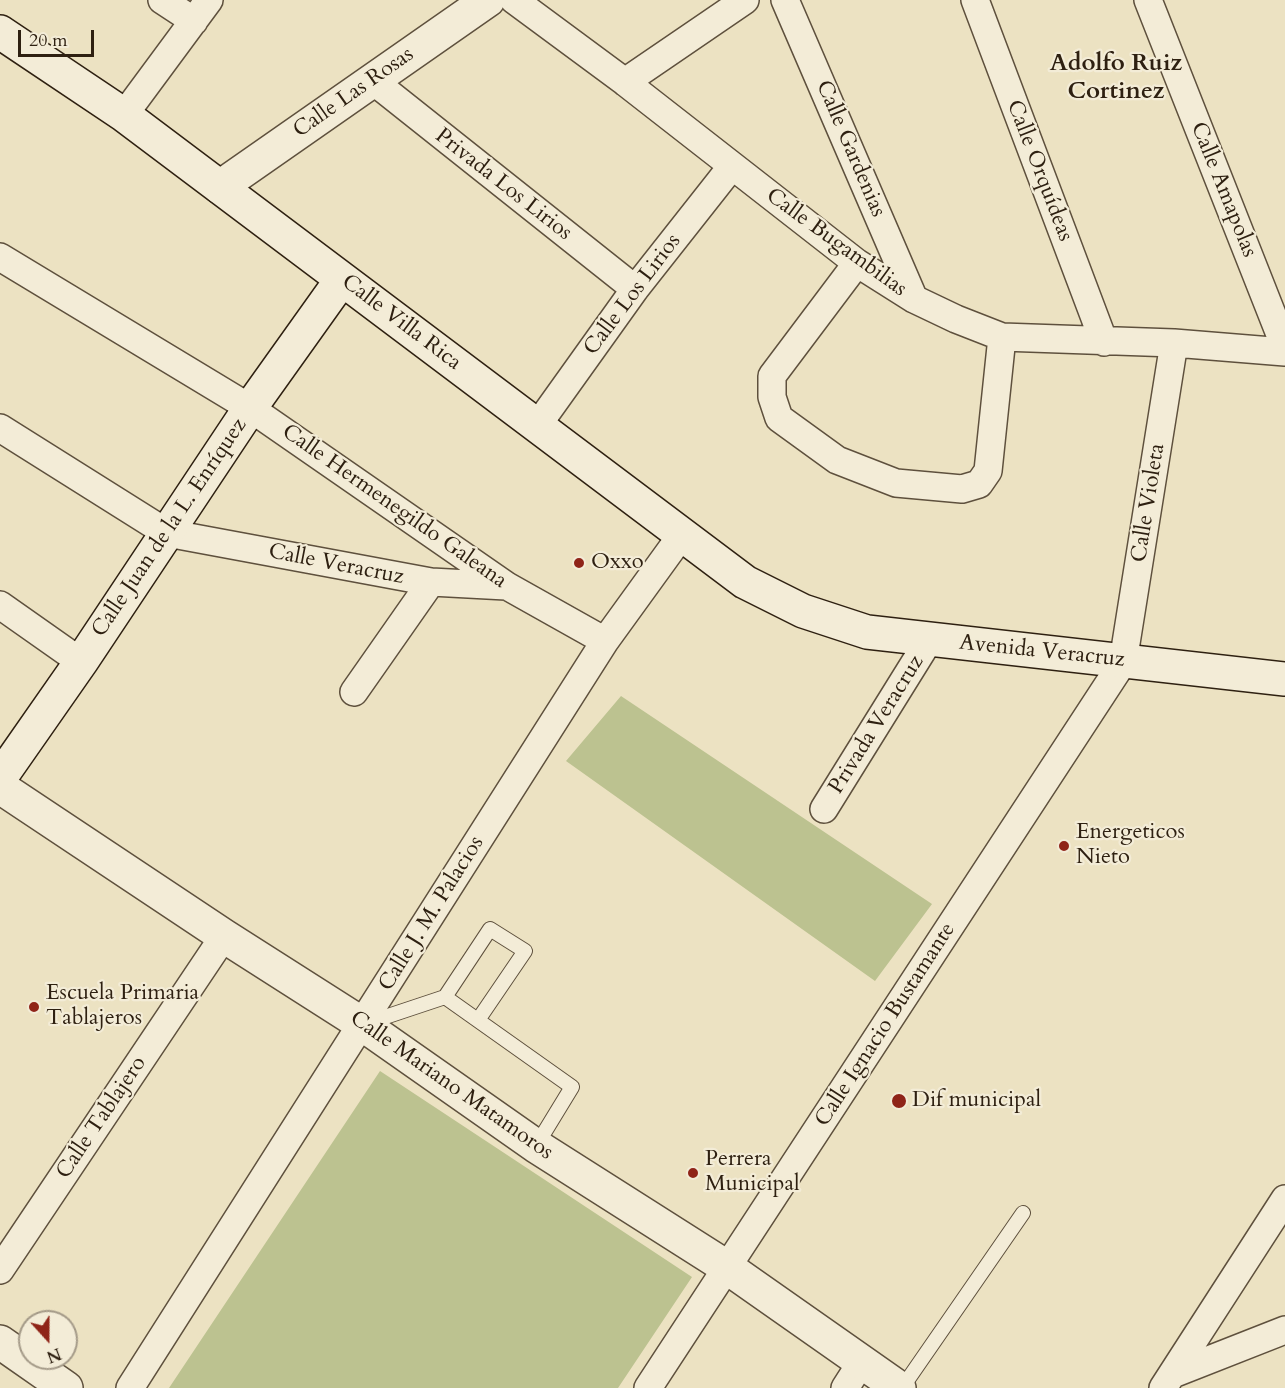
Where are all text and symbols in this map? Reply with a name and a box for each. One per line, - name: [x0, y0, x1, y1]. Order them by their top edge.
- scale bar: [21, 18, 98, 56]
- text: 20 m: [29, 28, 68, 53]
- street label: Calle Las Rosas: [289, 42, 419, 144]
- district label: Adolfo Ruiz Cortinez: [1050, 50, 1182, 106]
- street label: Calle Gardenias: [809, 77, 891, 221]
- street label: Calle Orquídeas: [1000, 97, 1078, 245]
- street label: Calle Amapolas: [1184, 119, 1262, 261]
- street label: Privada Los Lirios: [429, 123, 577, 247]
- street label: Calle Bugambilias: [760, 183, 912, 303]
- street label: Calle Los Lirios: [579, 229, 687, 361]
- street label: Calle Villa Rica: [336, 269, 466, 377]
- street label: Calle Juan de la L. Enríquez: [87, 414, 253, 642]
- street label: Calle Hermenegildo Galeana: [276, 419, 512, 595]
- street label: Calle Violeta: [1127, 442, 1171, 564]
- street label: Calle Veracruz: [266, 539, 406, 591]
- place label: Oxxo: [591, 550, 644, 576]
- marker: Oxxo: [572, 556, 586, 570]
- street label: Avenida Veracruz: [958, 630, 1126, 674]
- street label: Privada Veracruz: [824, 651, 930, 799]
- place label: Energeticos Nieto: [1076, 820, 1185, 872]
- street label: Calle J. M. Palacios: [374, 832, 490, 996]
- marker: Energeticos Nieto: [1057, 839, 1071, 853]
- street label: Calle Ignacio Bustamante: [810, 918, 962, 1132]
- place label: Escuela Primaria Tablajeros: [46, 981, 199, 1032]
- marker: Escuela Primaria Tablajeros: [27, 1000, 41, 1014]
- street label: Calle Mariano Matamoros: [344, 1006, 558, 1166]
- street label: Calle Tablajero: [51, 1052, 153, 1184]
- place label: Dif municipal: [912, 1088, 1041, 1114]
- marker: Dif municipal: [890, 1092, 908, 1110]
- place label: Perrera Municipal: [705, 1147, 800, 1198]
- marker: Perrera Municipal: [686, 1166, 700, 1180]
- north arrow: [18, 1310, 78, 1370]
- text: N: [43, 1342, 64, 1368]

